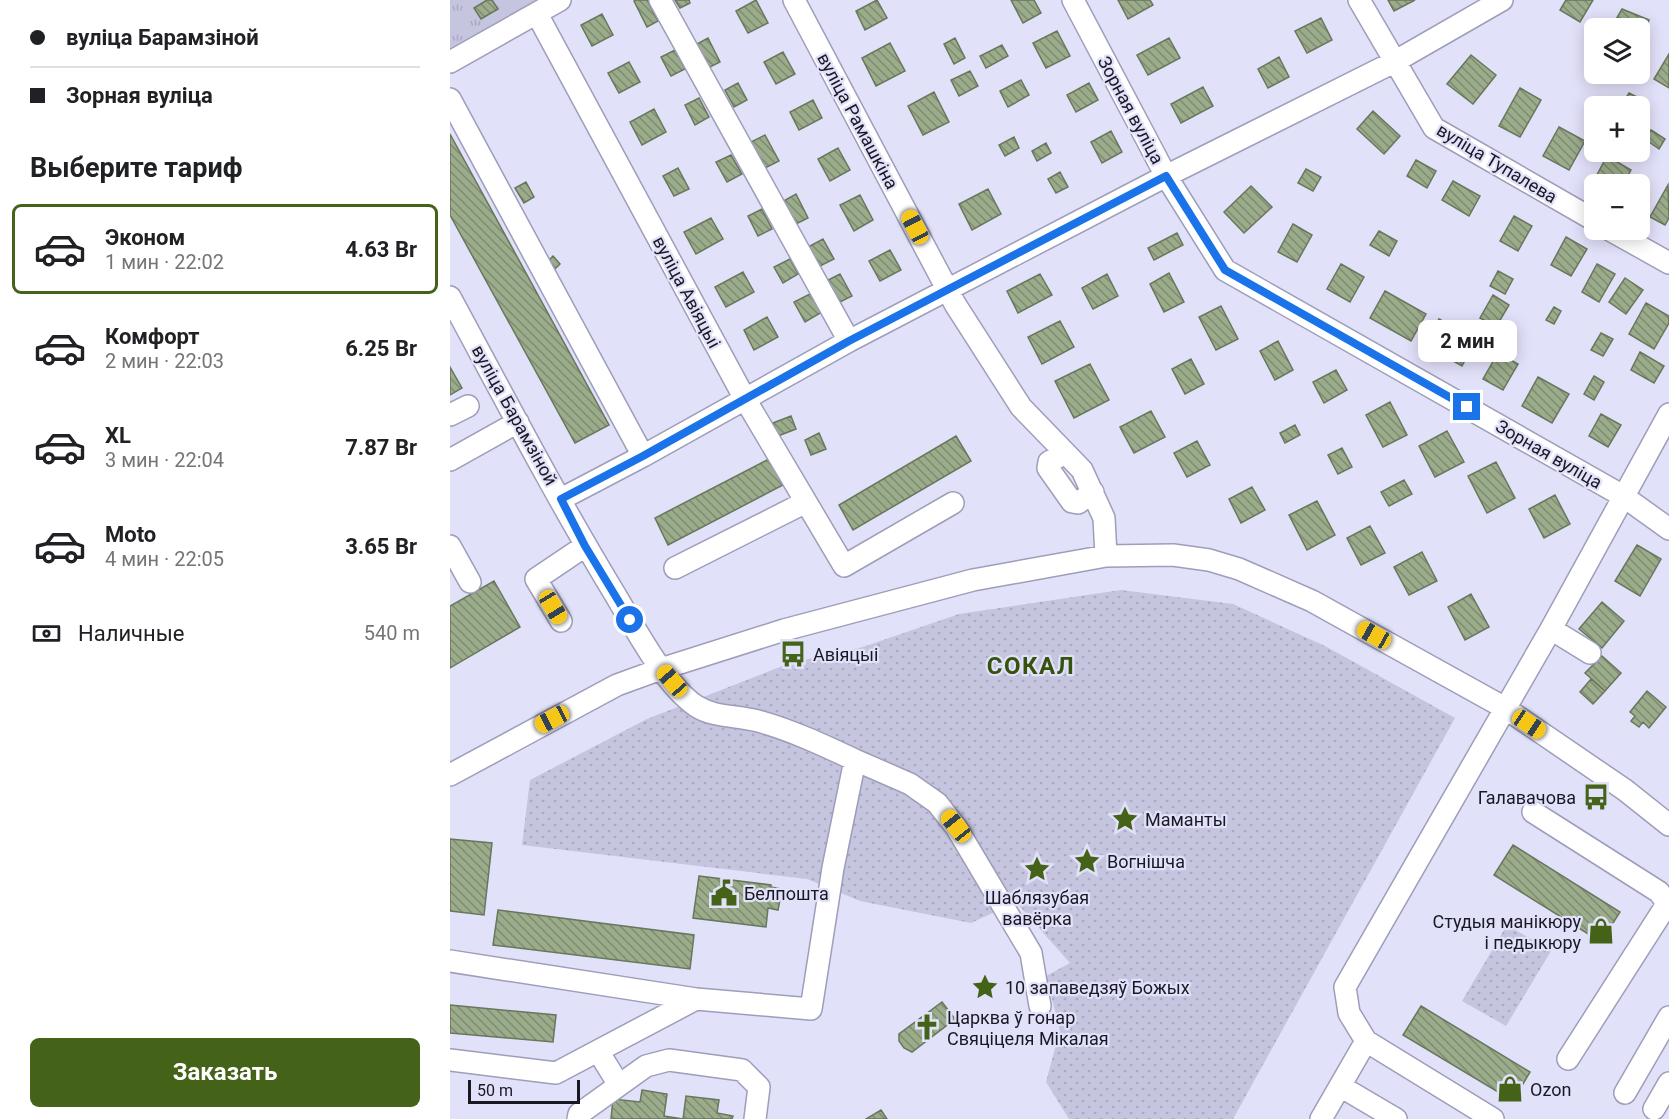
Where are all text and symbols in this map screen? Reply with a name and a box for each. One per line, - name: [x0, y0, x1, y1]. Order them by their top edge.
- map controls: [1584, 18, 1650, 240]
- button: layers: [1584, 18, 1650, 84]
- text: вуліца Барамзіной: [66, 25, 259, 50]
- street label: вуліца Рамашкіна: [813, 49, 903, 193]
- street label: Зорная вуліца: [1094, 52, 1168, 168]
- text: Зорная вуліца: [66, 83, 213, 108]
- button: +: [1584, 96, 1650, 162]
- street label: вуліца Тупалева: [1433, 119, 1561, 207]
- text: Выберите тариф: [30, 152, 242, 184]
- button: −: [1584, 174, 1650, 240]
- car: [899, 207, 931, 247]
- icon: car: [33, 222, 87, 276]
- text: Эконом: [105, 225, 185, 250]
- street label: вуліца Авіяцыі: [649, 233, 725, 351]
- text: 4.63 Br: [345, 237, 417, 262]
- text: 1 мин · 22:02: [105, 250, 224, 274]
- callout: 2 мин: [1418, 320, 1516, 362]
- icon: car: [33, 321, 87, 375]
- text: Комфорт: [105, 324, 200, 349]
- text: 2 мин: [1440, 329, 1495, 353]
- text: 6.25 Br: [345, 336, 417, 361]
- street label: вуліца Барамзіной: [468, 341, 562, 489]
- text: 2 мин · 22:03: [105, 349, 224, 373]
- route end: [1453, 393, 1480, 420]
- street label: Зорная вуліца: [1492, 415, 1606, 493]
- icon: car: [33, 420, 87, 474]
- text: XL: [105, 423, 131, 448]
- text: 7.87 Br: [345, 435, 417, 460]
- text: 3 мин · 22:04: [105, 448, 224, 472]
- icon: car: [33, 519, 87, 573]
- text: Moto: [105, 522, 156, 547]
- text: 3.65 Br: [345, 534, 417, 559]
- text: 4 мин · 22:05: [105, 547, 224, 571]
- car: [536, 587, 570, 627]
- route start: [616, 606, 643, 633]
- icon: cash: [30, 617, 63, 650]
- car: [1354, 618, 1394, 652]
- text: Наличные: [78, 621, 184, 646]
- text: 540 m: [364, 621, 420, 645]
- bus stop icon: Авіяцыі: [778, 639, 808, 669]
- place label: Авіяцыі: [813, 644, 878, 665]
- district label: СОКАЛ: [987, 652, 1075, 680]
- car: [653, 662, 691, 700]
- car: [532, 703, 572, 735]
- car: [1509, 706, 1549, 742]
- bus stop icon: Галавачова: [1581, 782, 1611, 812]
- place label: Галавачова: [1478, 787, 1576, 808]
- place icon: Маманты: [1110, 804, 1140, 834]
- car: [938, 806, 974, 846]
- place label: Маманты: [1145, 809, 1227, 830]
- place icon: Вогнішча: [1072, 846, 1102, 876]
- place label: Вогнішча: [1107, 851, 1185, 872]
- place icon: Шаблязубая вавёрка: [1022, 854, 1052, 884]
- public building icon: Белпошта: [709, 878, 739, 908]
- place label: Белпошта: [744, 883, 829, 904]
- place label: Шаблязубая вавёрка: [985, 887, 1089, 929]
- place label: Студыя манікюру і педыкюру: [1432, 911, 1581, 953]
- shop icon: Студыя манікюру і педыкюру: [1586, 916, 1616, 946]
- place icon: 10 запаведзяў Божых: [970, 972, 1000, 1002]
- place label: 10 запаведзяў Божых: [1005, 977, 1190, 998]
- place label: Царква ў гонар Свяціцеля Мікалая: [947, 1007, 1109, 1049]
- church icon: Царква ў гонар Свяціцеля Мікалая: [912, 1012, 942, 1042]
- button: Заказать: [30, 1038, 420, 1107]
- shop icon: Ozon: [1495, 1074, 1525, 1104]
- scale bar: [468, 1077, 580, 1104]
- place label: Ozon: [1530, 1079, 1571, 1100]
- text: 50 m: [477, 1081, 513, 1100]

